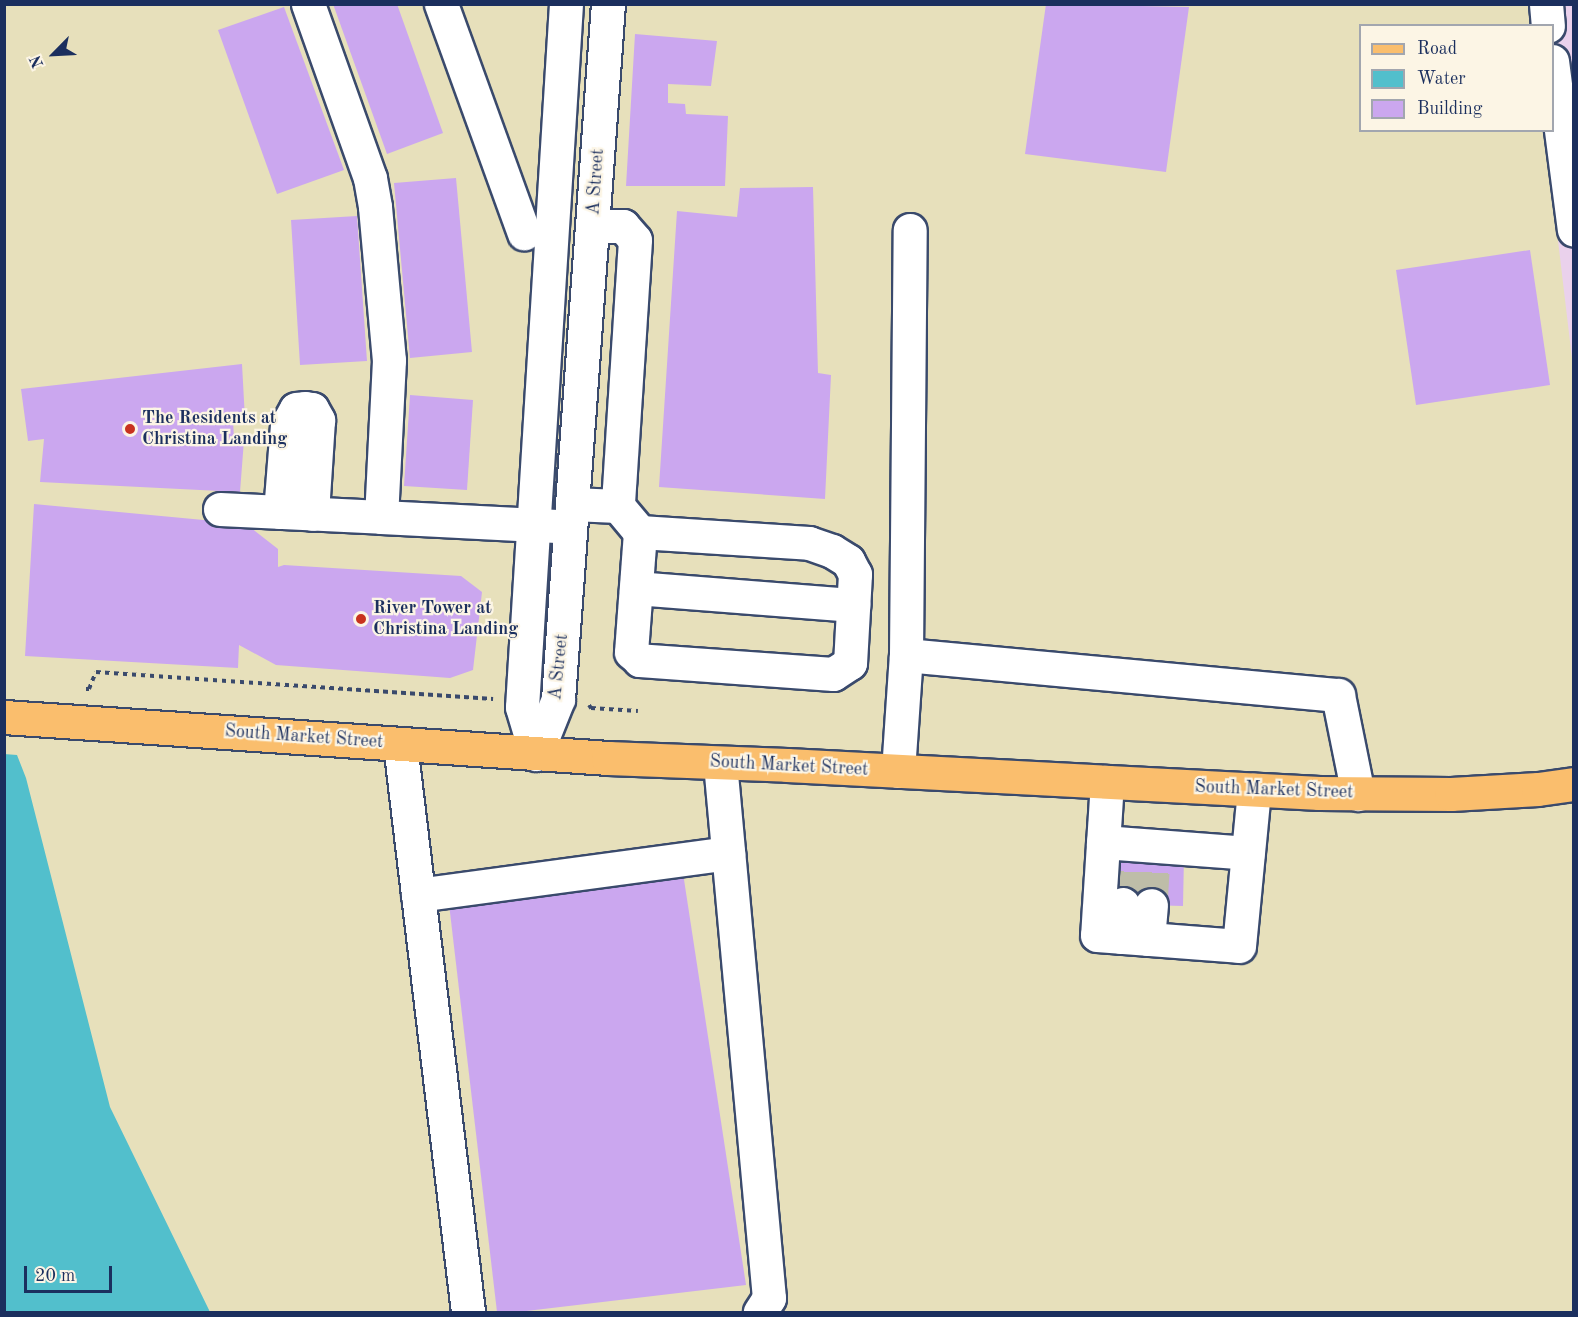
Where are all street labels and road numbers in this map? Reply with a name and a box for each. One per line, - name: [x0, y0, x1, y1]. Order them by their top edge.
- street label: A Street: [583, 148, 609, 216]
- street label: A Street: [545, 633, 573, 701]
- street label: South Market Street: [224, 721, 384, 753]
- street label: South Market Street: [709, 751, 869, 781]
- street label: South Market Street: [1194, 776, 1354, 804]

